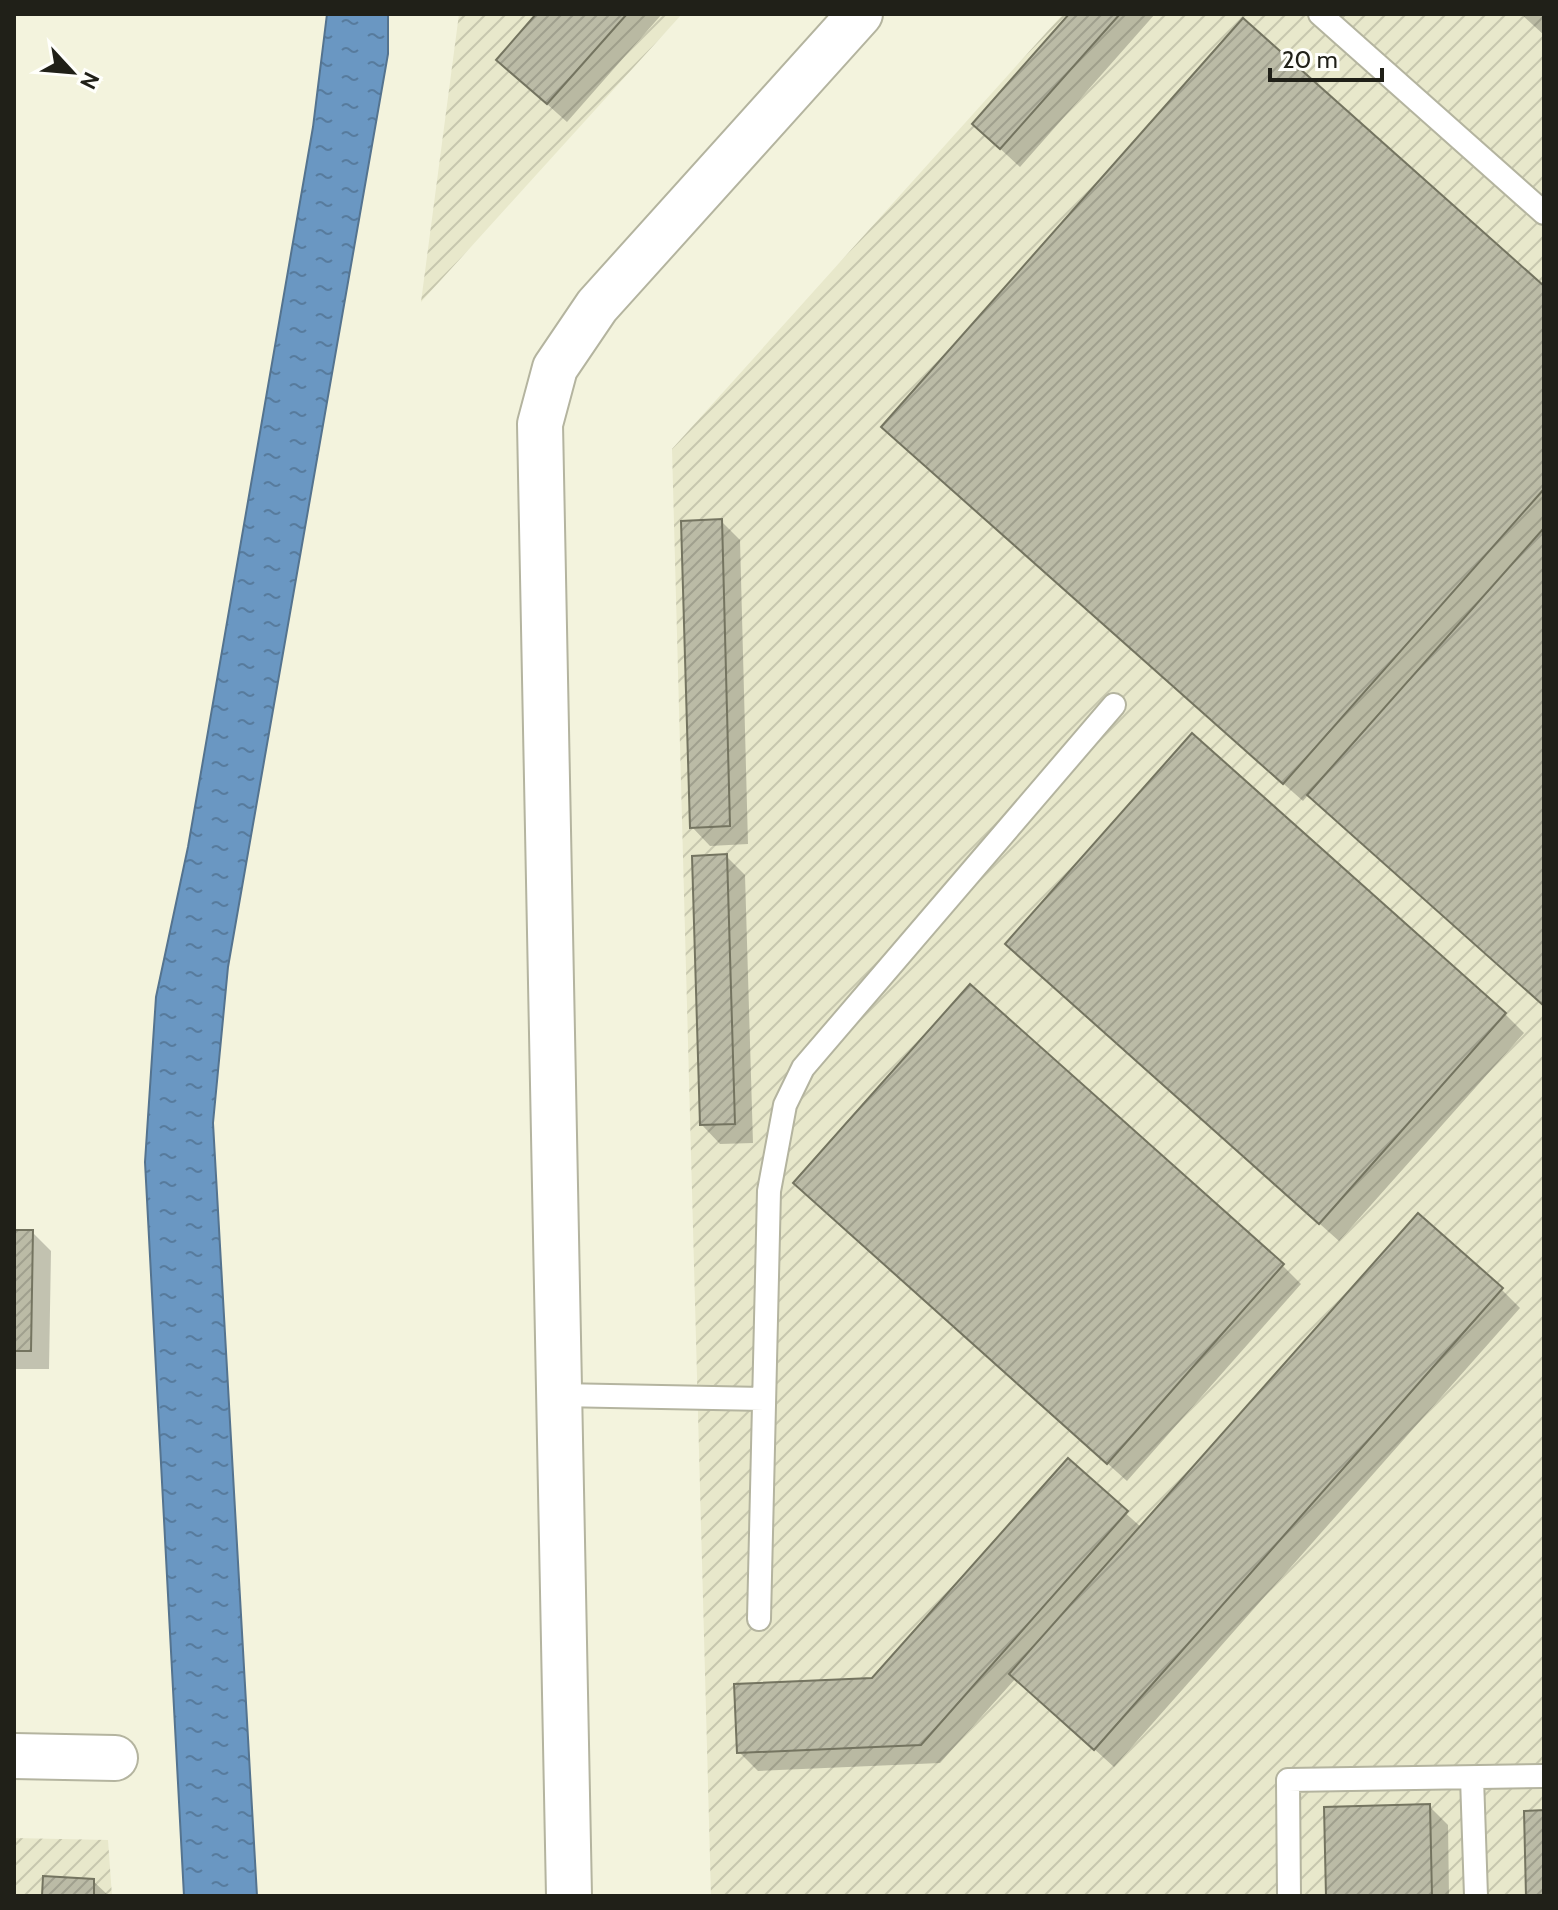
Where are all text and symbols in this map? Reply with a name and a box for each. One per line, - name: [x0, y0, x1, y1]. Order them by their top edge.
- north arrow: [32, 32, 112, 112]
- scale bar: [1270, 32, 1382, 82]
- text: 20 m: [1282, 45, 1338, 74]
- text: N: [74, 68, 105, 93]

